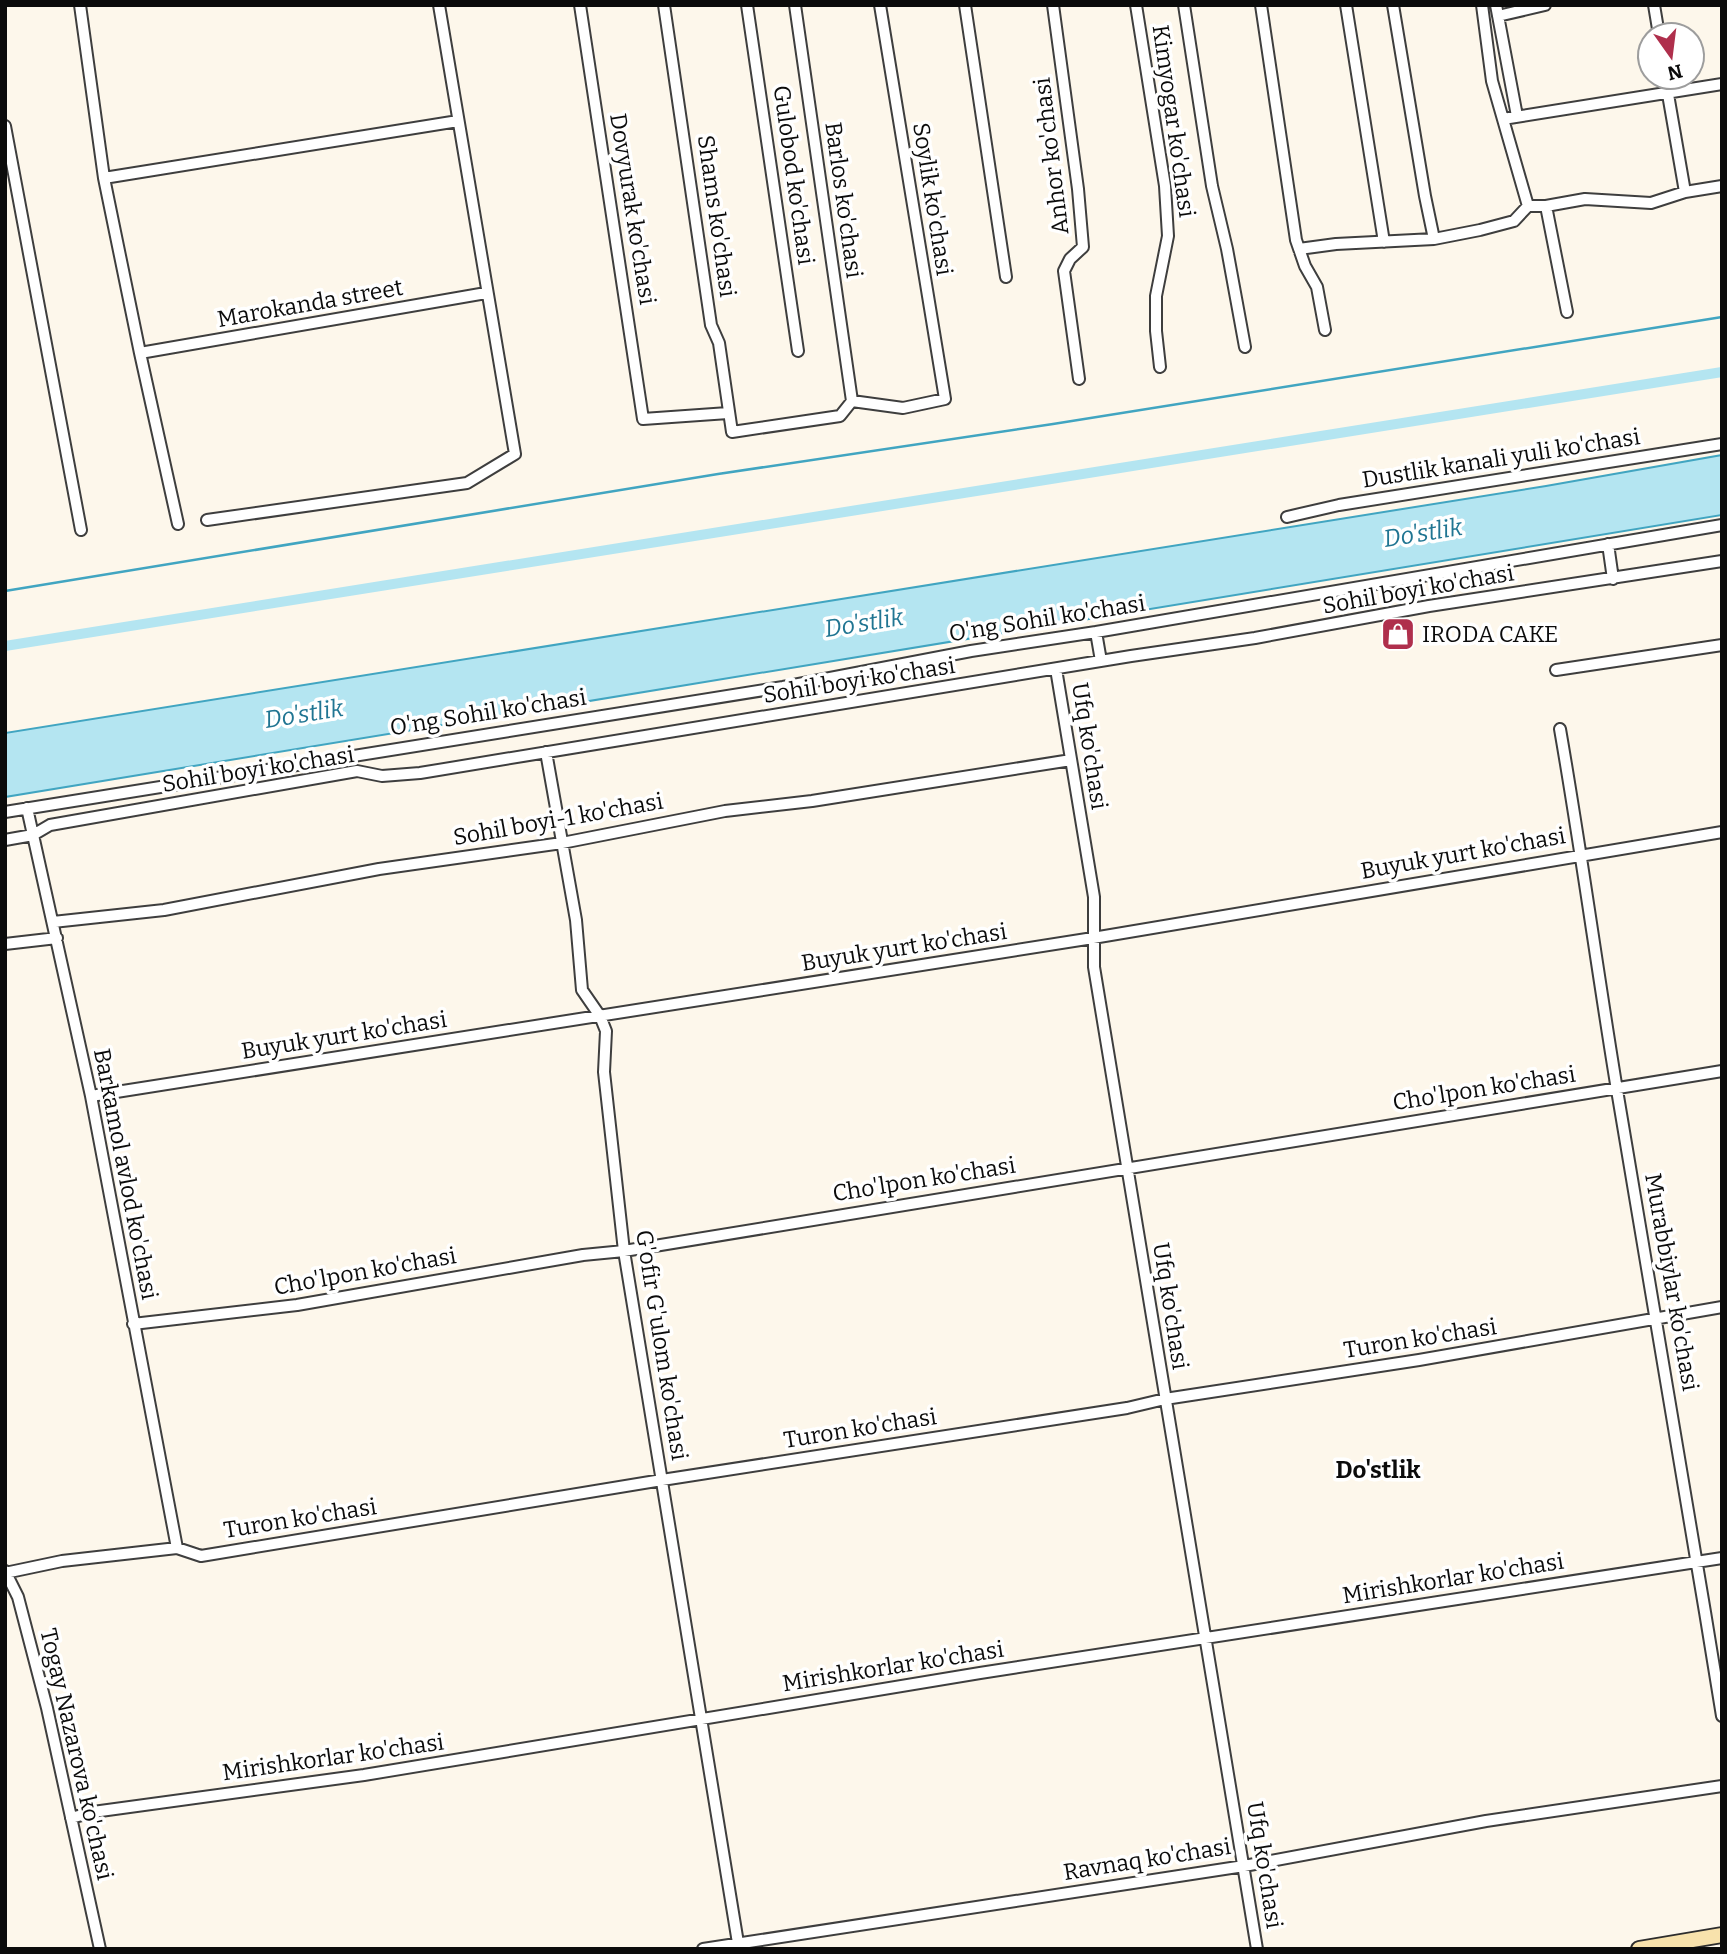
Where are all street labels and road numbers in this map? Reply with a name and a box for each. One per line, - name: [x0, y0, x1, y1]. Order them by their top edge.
- street label: Kimyogar ko'chasi: [1147, 23, 1201, 219]
- street label: Anhor ko'chasi: [1027, 76, 1075, 236]
- street label: Gulobod ko'chasi: [768, 83, 820, 267]
- street label: Dovyurak ko'chasi: [604, 111, 662, 307]
- street label: Barlos ko'chasi: [819, 120, 869, 280]
- street label: Soylik ko'chasi: [907, 120, 959, 278]
- street label: Shams ko'chasi: [692, 133, 742, 299]
- street label: Marokanda street: [215, 273, 405, 333]
- street label: Dustlik kanali yuli ko'chasi: [1360, 422, 1642, 494]
- street label: Sohil boyi ko'chasi: [1320, 558, 1516, 620]
- street label: O'ng Sohil ko'chasi: [947, 589, 1147, 647]
- street label: Sohil boyi ko'chasi: [761, 651, 957, 709]
- street label: Ufq ko'chasi: [1066, 680, 1114, 812]
- street label: O'ng Sohil ko'chasi: [388, 683, 588, 741]
- street label: Sohil boyi ko'chasi: [160, 740, 356, 798]
- street label: Sohil boyi-1 ko'chasi: [451, 787, 665, 851]
- street label: Buyuk yurt ko'chasi: [1358, 821, 1568, 885]
- street label: Buyuk yurt ko'chasi: [799, 917, 1009, 977]
- street label: Buyuk yurt ko'chasi: [239, 1005, 449, 1065]
- street label: Barkamol avlod ko'chasi: [88, 1046, 164, 1302]
- street label: Cho'lpon ko'chasi: [1391, 1060, 1578, 1116]
- street label: Cho'lpon ko'chasi: [831, 1151, 1018, 1207]
- street label: Murabbiylar ko'chasi: [1639, 1171, 1705, 1393]
- street label: G'ofir G'ulom ko'chasi: [630, 1228, 694, 1462]
- street label: Ufq ko'chasi: [1147, 1240, 1195, 1372]
- street label: Cho'lpon ko'chasi: [272, 1241, 459, 1301]
- street label: Turon ko'chasi: [1341, 1312, 1499, 1364]
- street label: Turon ko'chasi: [781, 1402, 939, 1454]
- street label: Turon ko'chasi: [221, 1492, 379, 1544]
- street label: Mirishkorlar ko'chasi: [1340, 1547, 1566, 1609]
- street label: Togay Nazarova ko'chasi: [34, 1625, 120, 1883]
- street label: Mirishkorlar ko'chasi: [780, 1635, 1006, 1697]
- street label: Mirishkorlar ko'chasi: [220, 1728, 446, 1786]
- street label: Ufq ko'chasi: [1241, 1799, 1289, 1931]
- street label: Ravnaq ko'chasi: [1061, 1832, 1233, 1886]

